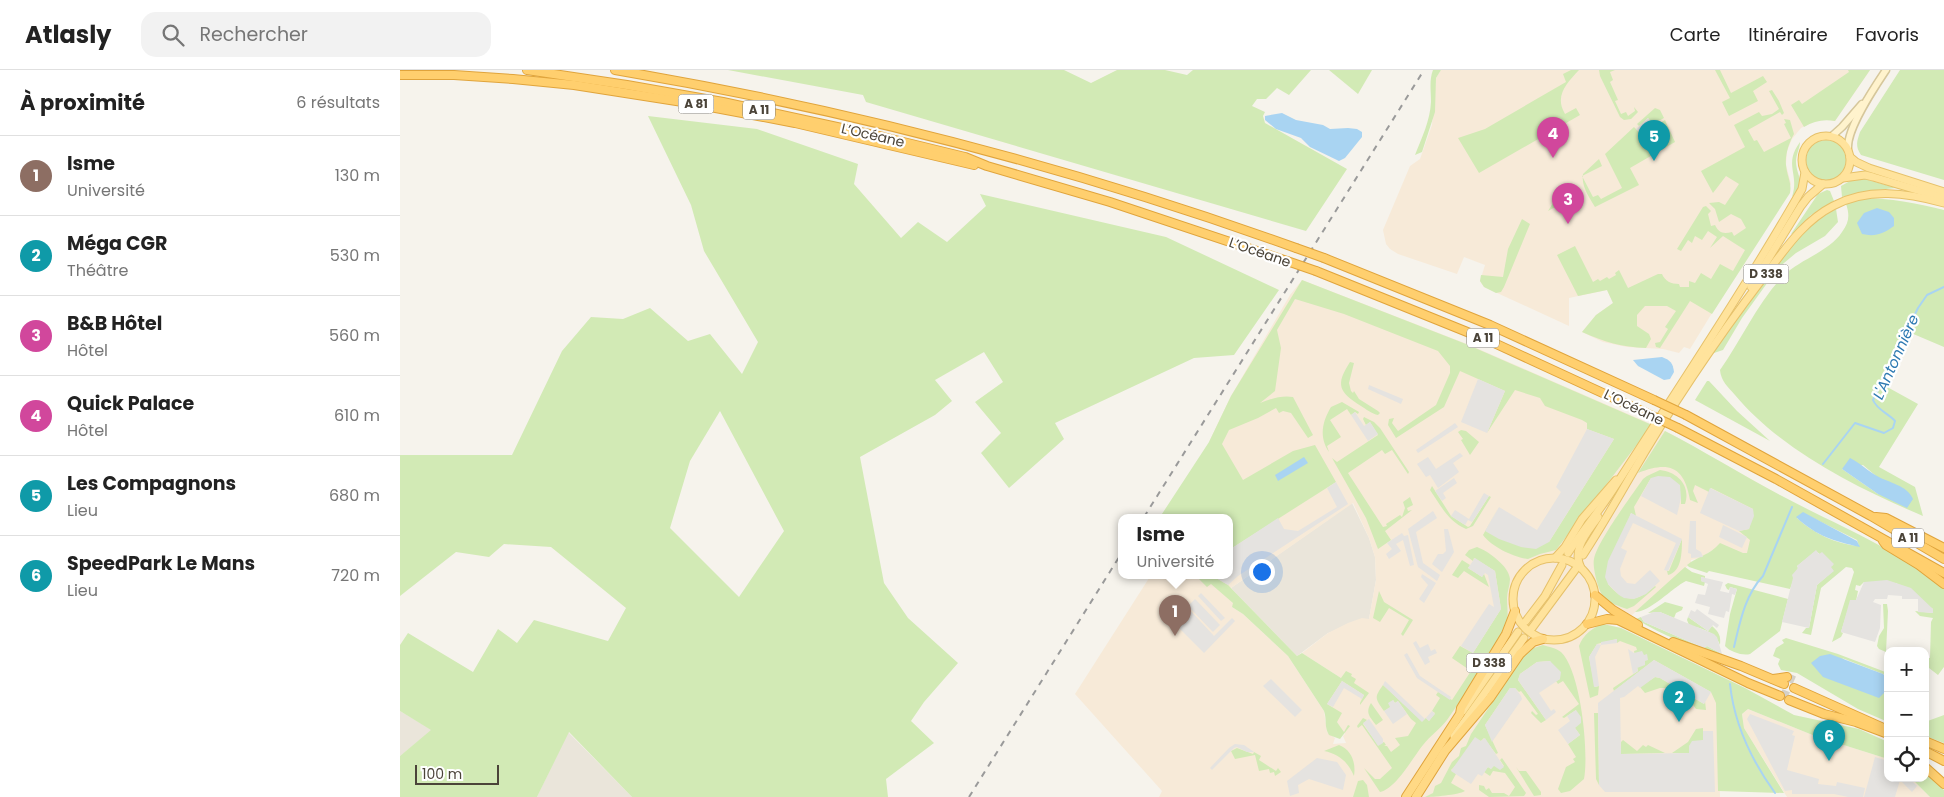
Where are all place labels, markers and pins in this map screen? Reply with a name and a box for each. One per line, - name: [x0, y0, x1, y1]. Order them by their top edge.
- pin: 4: [1537, 117, 1569, 158]
- pin: 5: [1638, 120, 1670, 161]
- pin: 3: [1552, 183, 1584, 224]
- pin: 1: [1159, 595, 1191, 636]
- pin: 2: [1663, 681, 1695, 722]
- pin: 6: [1813, 720, 1845, 761]

